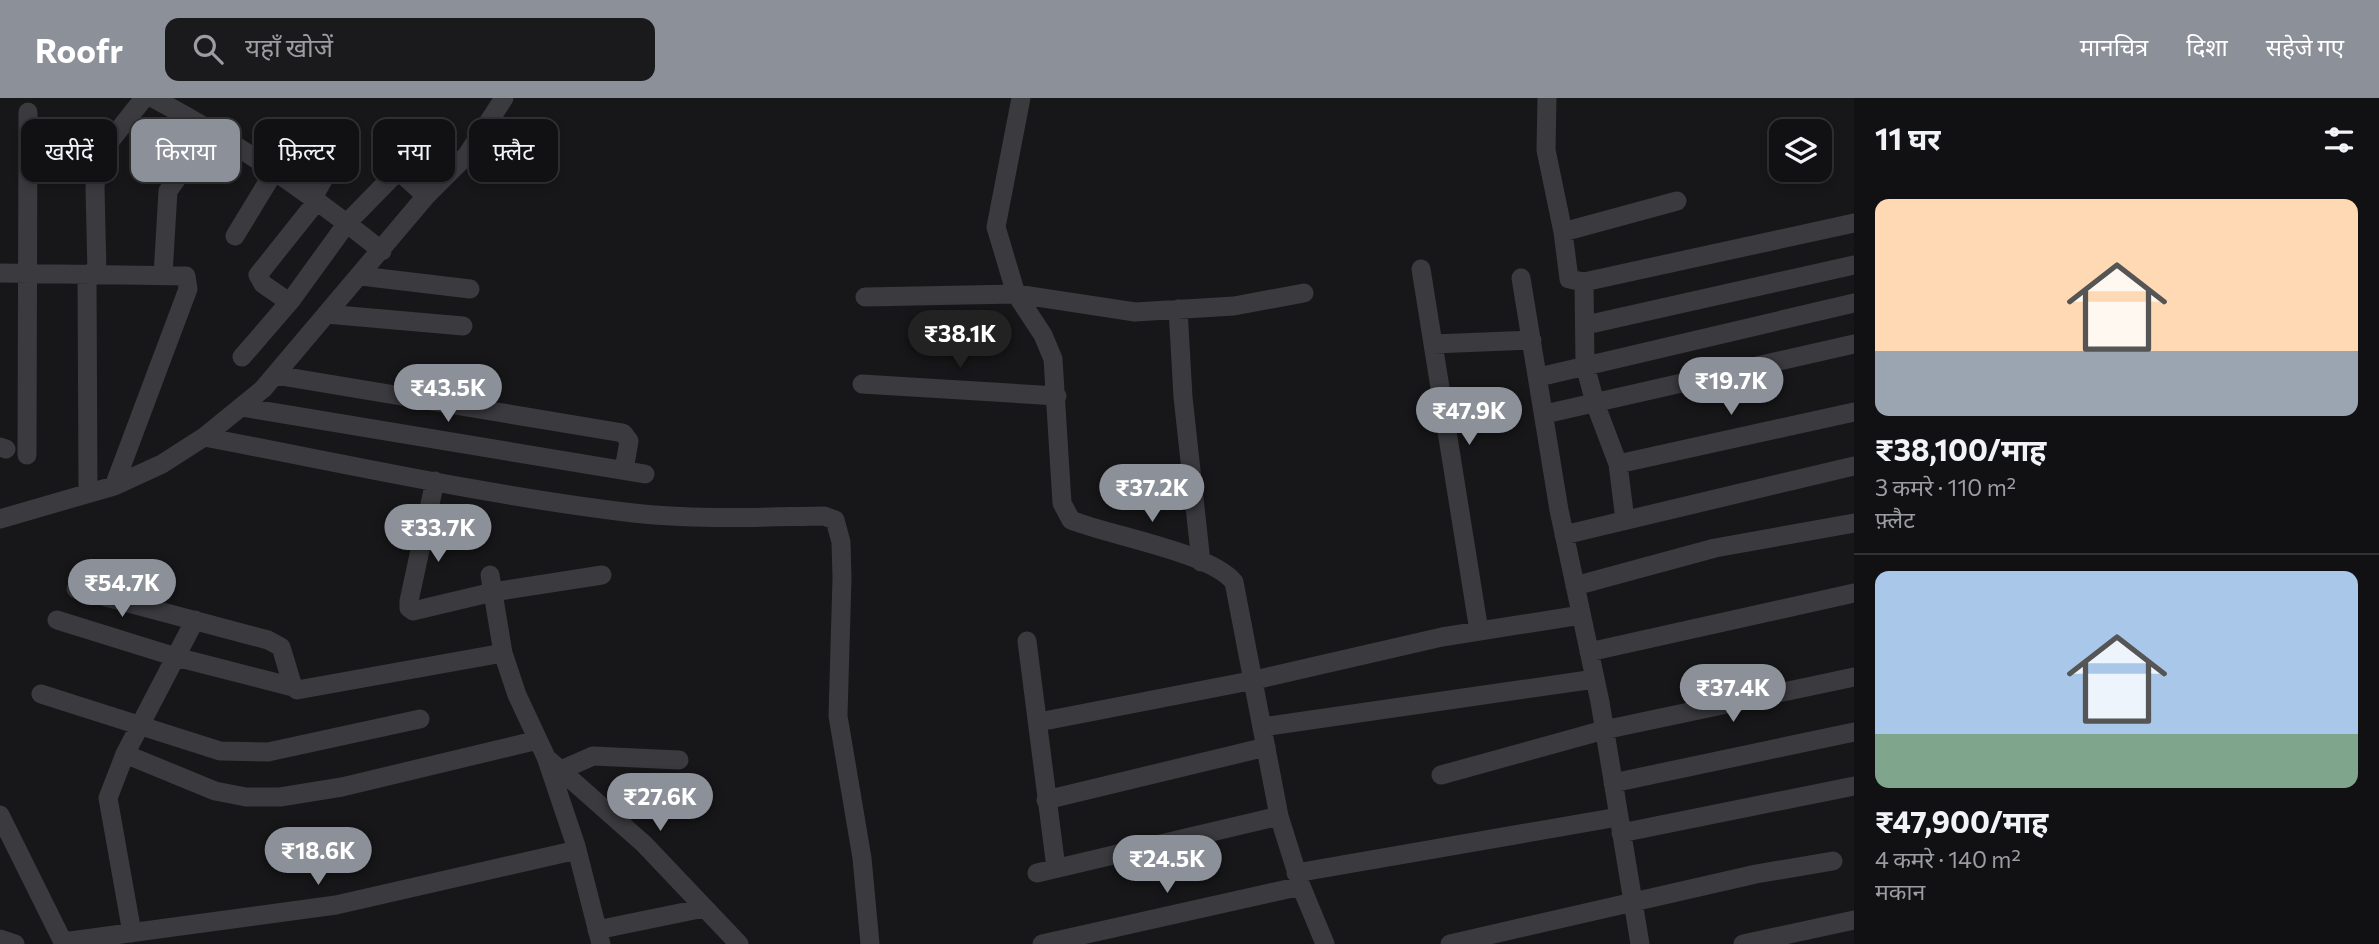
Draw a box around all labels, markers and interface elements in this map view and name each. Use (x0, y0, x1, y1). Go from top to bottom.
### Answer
search box (165, 18, 655, 81)
text: Roofr (35, 29, 123, 70)
icon: search (189, 30, 227, 68)
text: यहाँ खोजें (245, 31, 333, 62)
text: मानचित्र (2080, 32, 2148, 61)
text: दिशा (2186, 32, 2228, 61)
text: सहेजे गए (2266, 32, 2344, 61)
chip: खरीदें (21, 119, 117, 182)
chip: किराया (131, 119, 240, 182)
chip: फ़िल्टर (254, 119, 359, 182)
chip: नया (373, 119, 455, 182)
chip: फ़्लैट (469, 119, 558, 182)
map controls (1769, 119, 1832, 182)
button: layers (1769, 119, 1832, 182)
text: 11 घर (1875, 119, 1941, 156)
icon: filters (2320, 121, 2358, 159)
icon: home (2054, 244, 2180, 370)
pin: ₹38.1K (903, 310, 1017, 370)
text: ₹38.1K (924, 319, 996, 347)
pin: ₹19.7K (1674, 358, 1788, 417)
pin: ₹43.5K (391, 364, 505, 424)
text: ₹19.7K (1694, 366, 1768, 394)
text: ₹43.5K (410, 373, 486, 401)
pin: ₹47.9K (1412, 388, 1526, 447)
text: ₹47.9K (1432, 396, 1506, 424)
text: ₹38,100/माह (1875, 430, 2046, 467)
pin: ₹37.2K (1095, 464, 1209, 524)
text: ₹37.2K (1115, 473, 1189, 501)
text: 3 कमरे · 110 m² (1875, 473, 2016, 501)
pin: ₹33.7K (381, 504, 495, 564)
text: फ़्लैट (1875, 505, 1915, 533)
text: ₹33.7K (400, 513, 476, 541)
pin: ₹54.7K (65, 560, 179, 619)
text: ₹54.7K (84, 568, 160, 596)
icon: home (2054, 616, 2180, 742)
pin: ₹37.4K (1676, 664, 1790, 724)
text: ₹37.4K (1696, 673, 1770, 701)
pin: ₹27.6K (603, 774, 717, 833)
text: ₹27.6K (623, 782, 697, 810)
text: ₹47,900/माह (1875, 802, 2048, 839)
pin: ₹18.6K (261, 828, 375, 887)
text: ₹18.6K (281, 836, 355, 864)
pin: ₹24.5K (1110, 836, 1224, 895)
text: ₹24.5K (1129, 844, 1205, 872)
text: 4 कमरे · 140 m² (1875, 845, 2021, 873)
text: मकान (1875, 877, 1925, 905)

